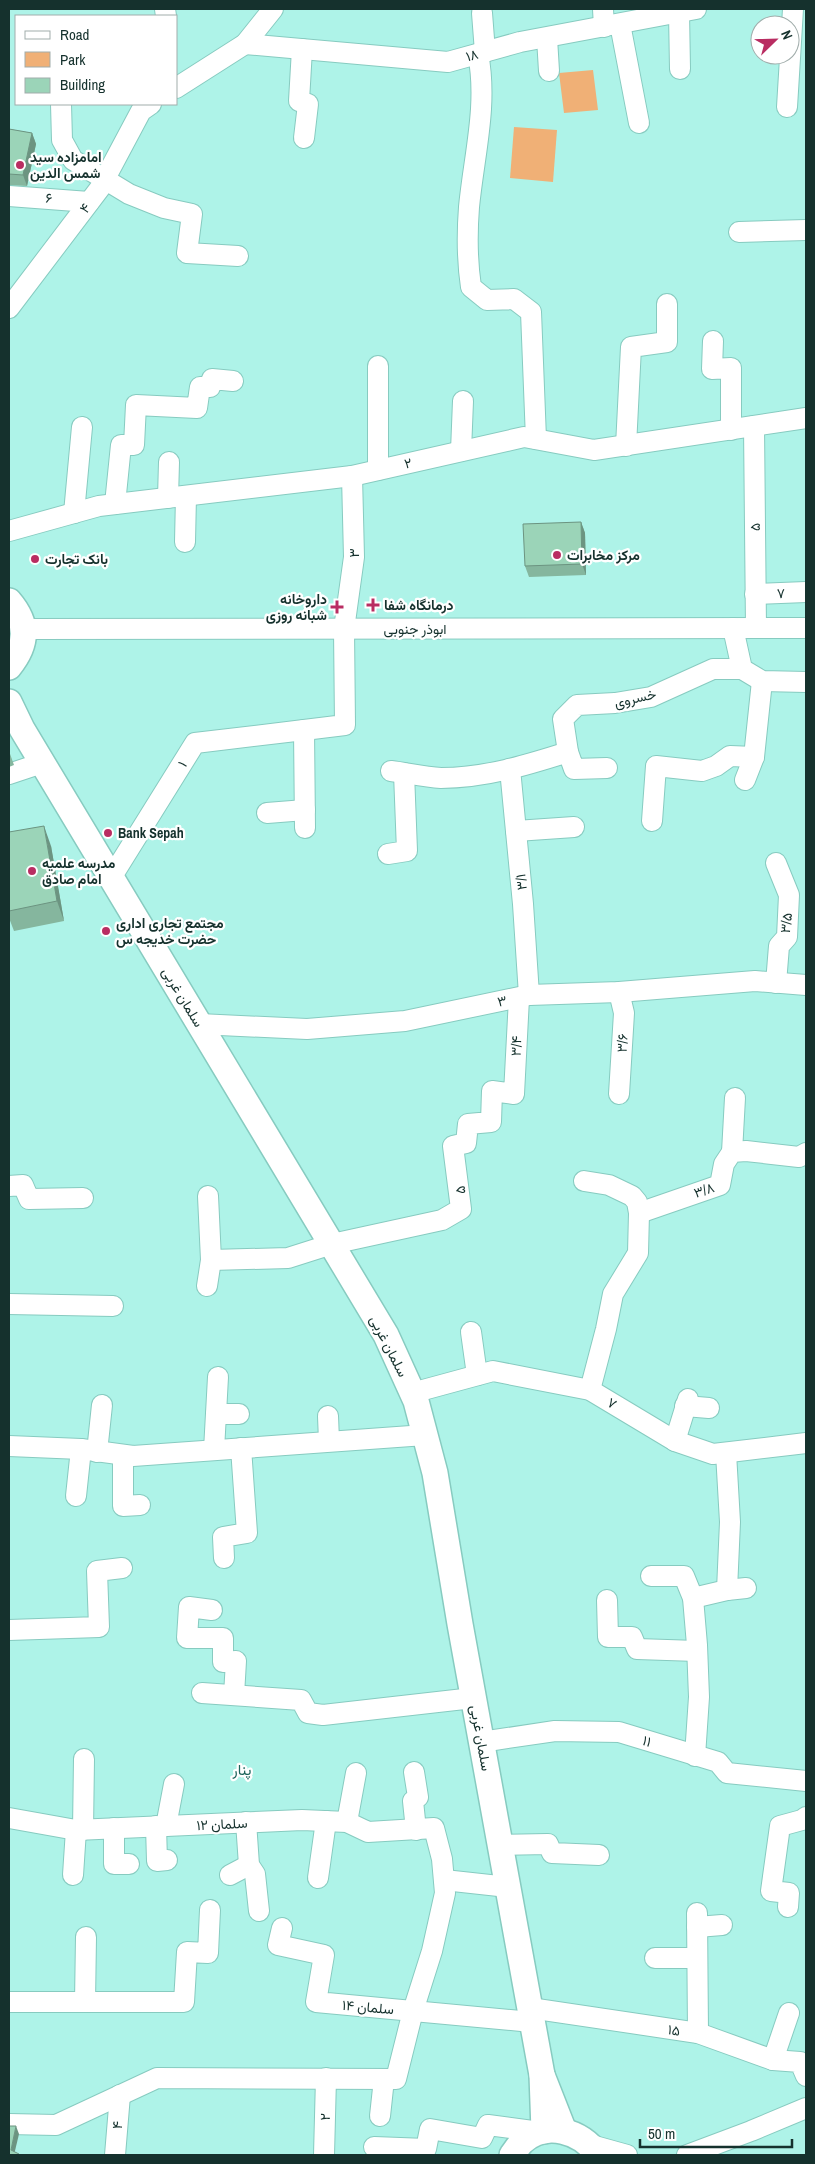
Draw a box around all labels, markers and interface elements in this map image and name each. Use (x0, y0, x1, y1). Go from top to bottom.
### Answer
legend (15, 15, 178, 105)
north arrow (750, 15, 800, 65)
text: Road (60, 24, 89, 45)
text: N (777, 28, 797, 42)
street label: ۱۸ (464, 45, 480, 65)
text: Park (60, 49, 86, 70)
text: Building (60, 74, 105, 95)
place label: امامزاده سید شمس الدین (30, 148, 102, 182)
marker: امامزاده سید شمس الدین (14, 159, 26, 171)
street label: ۶ (45, 189, 54, 207)
street label: ۴ (75, 199, 95, 217)
street label: ۲ (402, 453, 414, 473)
street label: ۵ (746, 523, 764, 531)
place label: مرکز مخابرات (567, 546, 640, 564)
street label: ۳ (345, 548, 363, 558)
marker: مرکز مخابرات (551, 549, 563, 561)
place label: بانک تجارت (45, 550, 108, 568)
marker: بانک تجارت (29, 553, 41, 565)
street label: ۷ (777, 584, 785, 602)
place label: داروخانه شبانه روزی (266, 590, 327, 624)
place label: درمانگاه شفا (384, 596, 454, 614)
marker: درمانگاه شفا (366, 598, 380, 612)
marker: داروخانه شبانه روزی (331, 601, 343, 613)
street label: ابوذر جنوبی (383, 620, 447, 638)
street label: خسروی (612, 684, 658, 712)
street label: ۱ (173, 758, 191, 770)
place label: Bank Sepah (118, 824, 184, 842)
marker: Bank Sepah (102, 827, 114, 839)
place label: مدرسه علمیه امام صادق (42, 854, 116, 888)
marker: مدرسه علمیه امام صادق (26, 865, 38, 877)
street label: ۳/۱ (511, 873, 531, 891)
street label: ۳/۵ (776, 912, 796, 934)
place label: مجتمع تجاری اداری حضرت خدیجه س (116, 914, 224, 948)
marker: مجتمع تجاری اداری حضرت خدیجه س (100, 925, 112, 937)
street label: سلمان غربی (158, 964, 208, 1030)
street label: ۳ (496, 991, 508, 1011)
street label: ۳/۶ (613, 1033, 632, 1053)
street label: ۳/۴ (506, 1035, 526, 1057)
street label: ۳/۸ (691, 1178, 717, 1202)
street label: ۵ (451, 1185, 469, 1195)
street label: سلمان غربی (366, 1312, 412, 1380)
street label: ۷ (604, 1393, 620, 1413)
street label: سلمان غربی (466, 1704, 496, 1772)
street label: ۱۱ (640, 1731, 654, 1751)
district label: پنار (232, 1759, 251, 1780)
street label: سلمان ۱۲ (196, 1814, 248, 1834)
street label: سلمان ۱۴ (341, 1996, 395, 2018)
street label: ۱۵ (667, 2020, 681, 2040)
street label: ۲ (316, 2113, 334, 2121)
scale bar (640, 2116, 792, 2148)
street label: ۴ (108, 2120, 126, 2130)
text: 50 m (648, 2123, 675, 2144)

